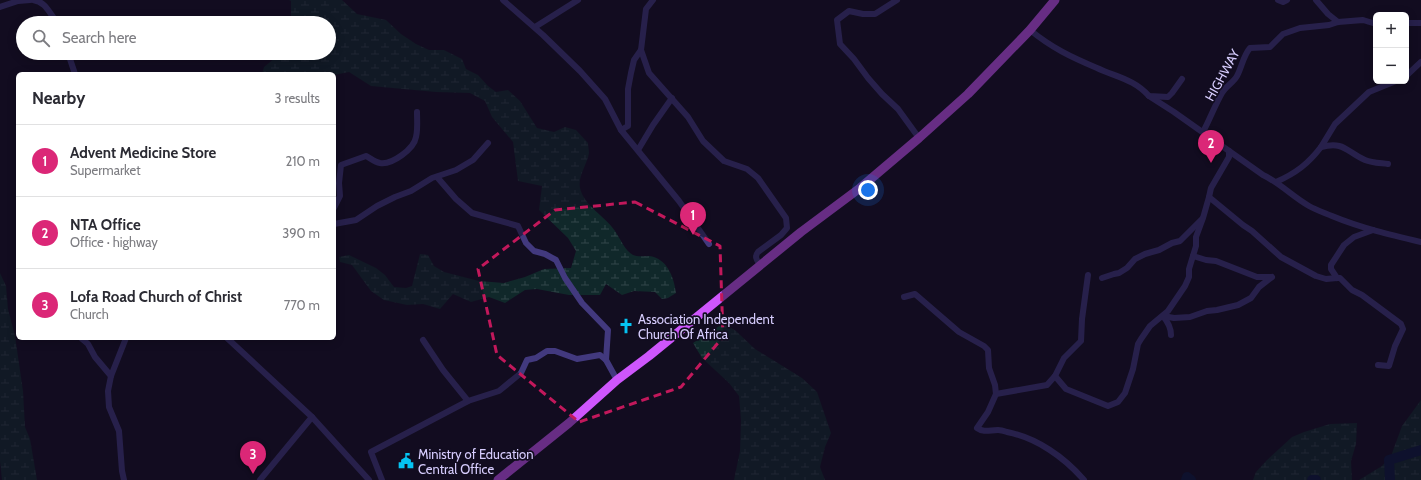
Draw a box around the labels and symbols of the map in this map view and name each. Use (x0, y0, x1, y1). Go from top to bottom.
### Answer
street label: HIGHWAY (1201, 46, 1243, 104)
pin: 2 (1198, 130, 1224, 163)
your location (858, 180, 878, 200)
pin: 1 (680, 202, 706, 235)
place label: Association Independent Church Of Africa (638, 311, 775, 342)
church icon: Association Independent Church Of Africa (617, 317, 635, 335)
pin: 3 (240, 441, 266, 474)
place label: Ministry of Education Central Office (418, 446, 533, 477)
public building icon: Ministry of Education Central Office (397, 452, 415, 470)

